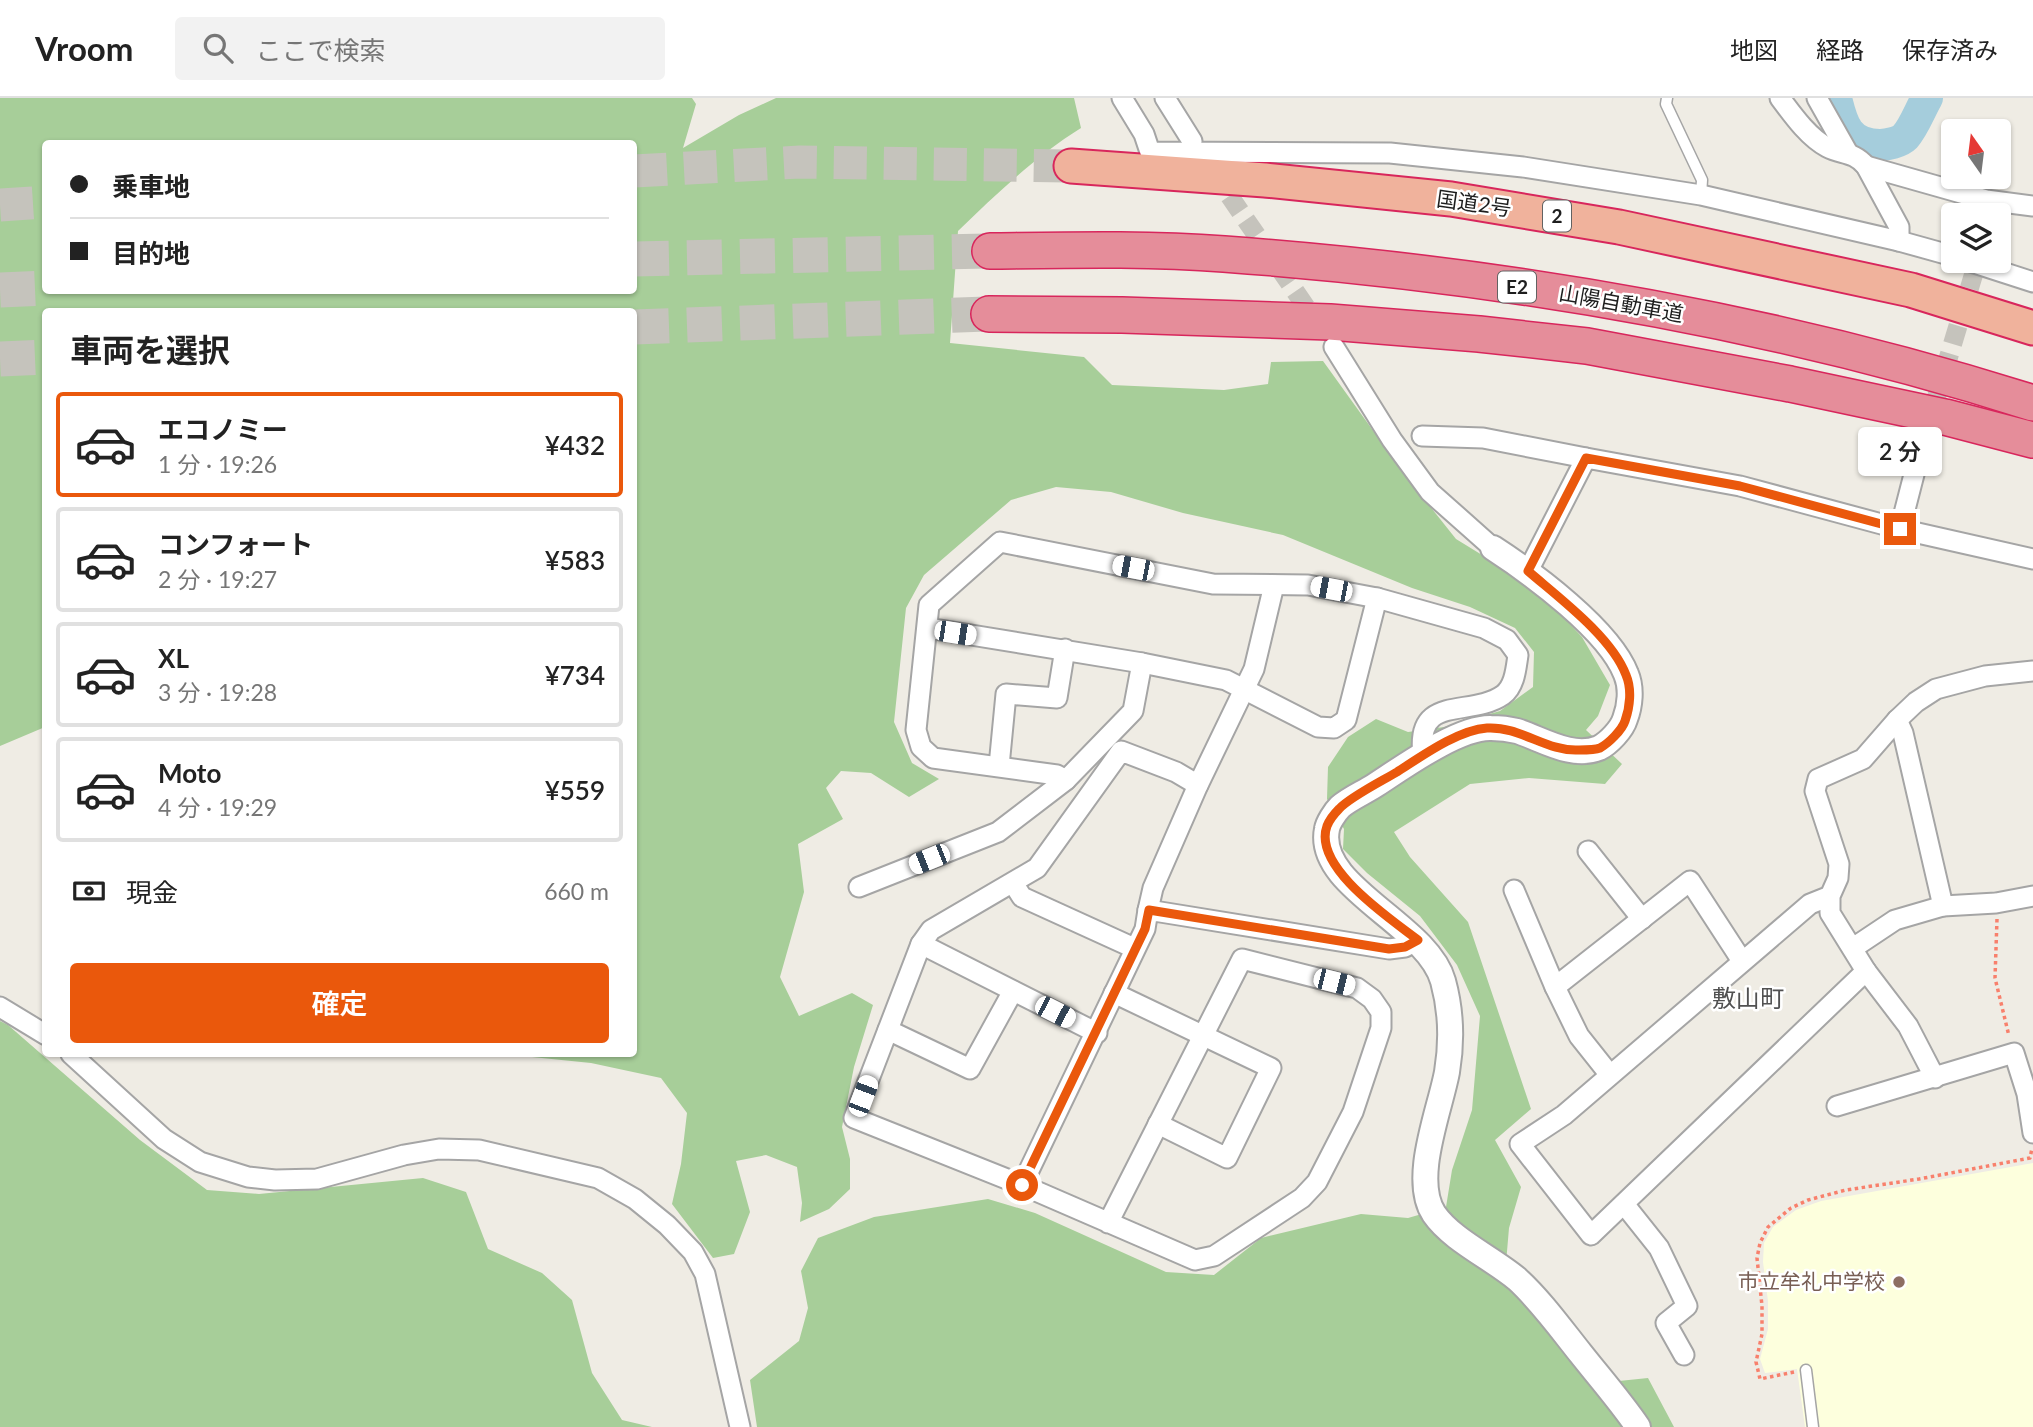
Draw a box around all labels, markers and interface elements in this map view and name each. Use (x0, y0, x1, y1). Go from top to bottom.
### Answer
search box (175, 17, 665, 80)
text: Vroom (35, 28, 133, 68)
icon: search (199, 29, 237, 67)
text: ここで検索 (255, 34, 385, 66)
text: 地図 (1730, 35, 1778, 64)
text: 経路 (1816, 35, 1864, 64)
text: 保存済み (1902, 35, 1998, 64)
north arrow (1941, 119, 2011, 189)
map controls (1941, 119, 2011, 273)
text: 乗車地 (112, 170, 190, 202)
street label: 国道2号 (1435, 185, 1513, 220)
road number: 2 (1543, 200, 1571, 232)
button: layers (1941, 203, 2011, 273)
text: 目的地 (112, 237, 190, 269)
road number: E2 (1498, 272, 1536, 302)
street label: 山陽自動車道 (1557, 279, 1685, 326)
text: 車両を選択 (70, 330, 230, 369)
icon: car (74, 413, 137, 476)
text: エコノミー (158, 413, 288, 445)
callout: 2 分 (1858, 428, 1942, 476)
text: ¥432 (545, 429, 605, 461)
text: 2 分 (1879, 437, 1921, 465)
text: 1 分 · 19:26 (158, 450, 277, 478)
route end (1884, 513, 1916, 545)
icon: car (74, 528, 137, 591)
text: コンフォート (158, 528, 313, 560)
text: ¥583 (545, 544, 605, 576)
car (1111, 554, 1156, 582)
text: 2 分 · 19:27 (158, 565, 277, 593)
car (1309, 575, 1354, 603)
car (933, 619, 978, 647)
text: XL (158, 642, 189, 674)
icon: car (74, 643, 137, 706)
text: ¥734 (545, 659, 605, 691)
text: 3 分 · 19:28 (158, 678, 277, 706)
text: Moto (158, 757, 221, 789)
icon: car (74, 758, 137, 821)
text: ¥559 (545, 774, 605, 806)
text: 4 分 · 19:29 (158, 793, 277, 821)
car (906, 841, 953, 877)
icon: cash (70, 872, 108, 910)
text: 現金 (126, 876, 178, 908)
text: 660 m (544, 877, 609, 905)
button: 確定 (70, 963, 609, 1043)
car (1312, 967, 1357, 997)
district label: 敷山町 (1712, 983, 1784, 1012)
car (1032, 993, 1079, 1031)
car (846, 1073, 881, 1119)
route start (1006, 1169, 1038, 1201)
place label: 市立牟礼中学校 (1738, 1268, 1885, 1293)
marker: 市立牟礼中学校 (1891, 1274, 1907, 1290)

